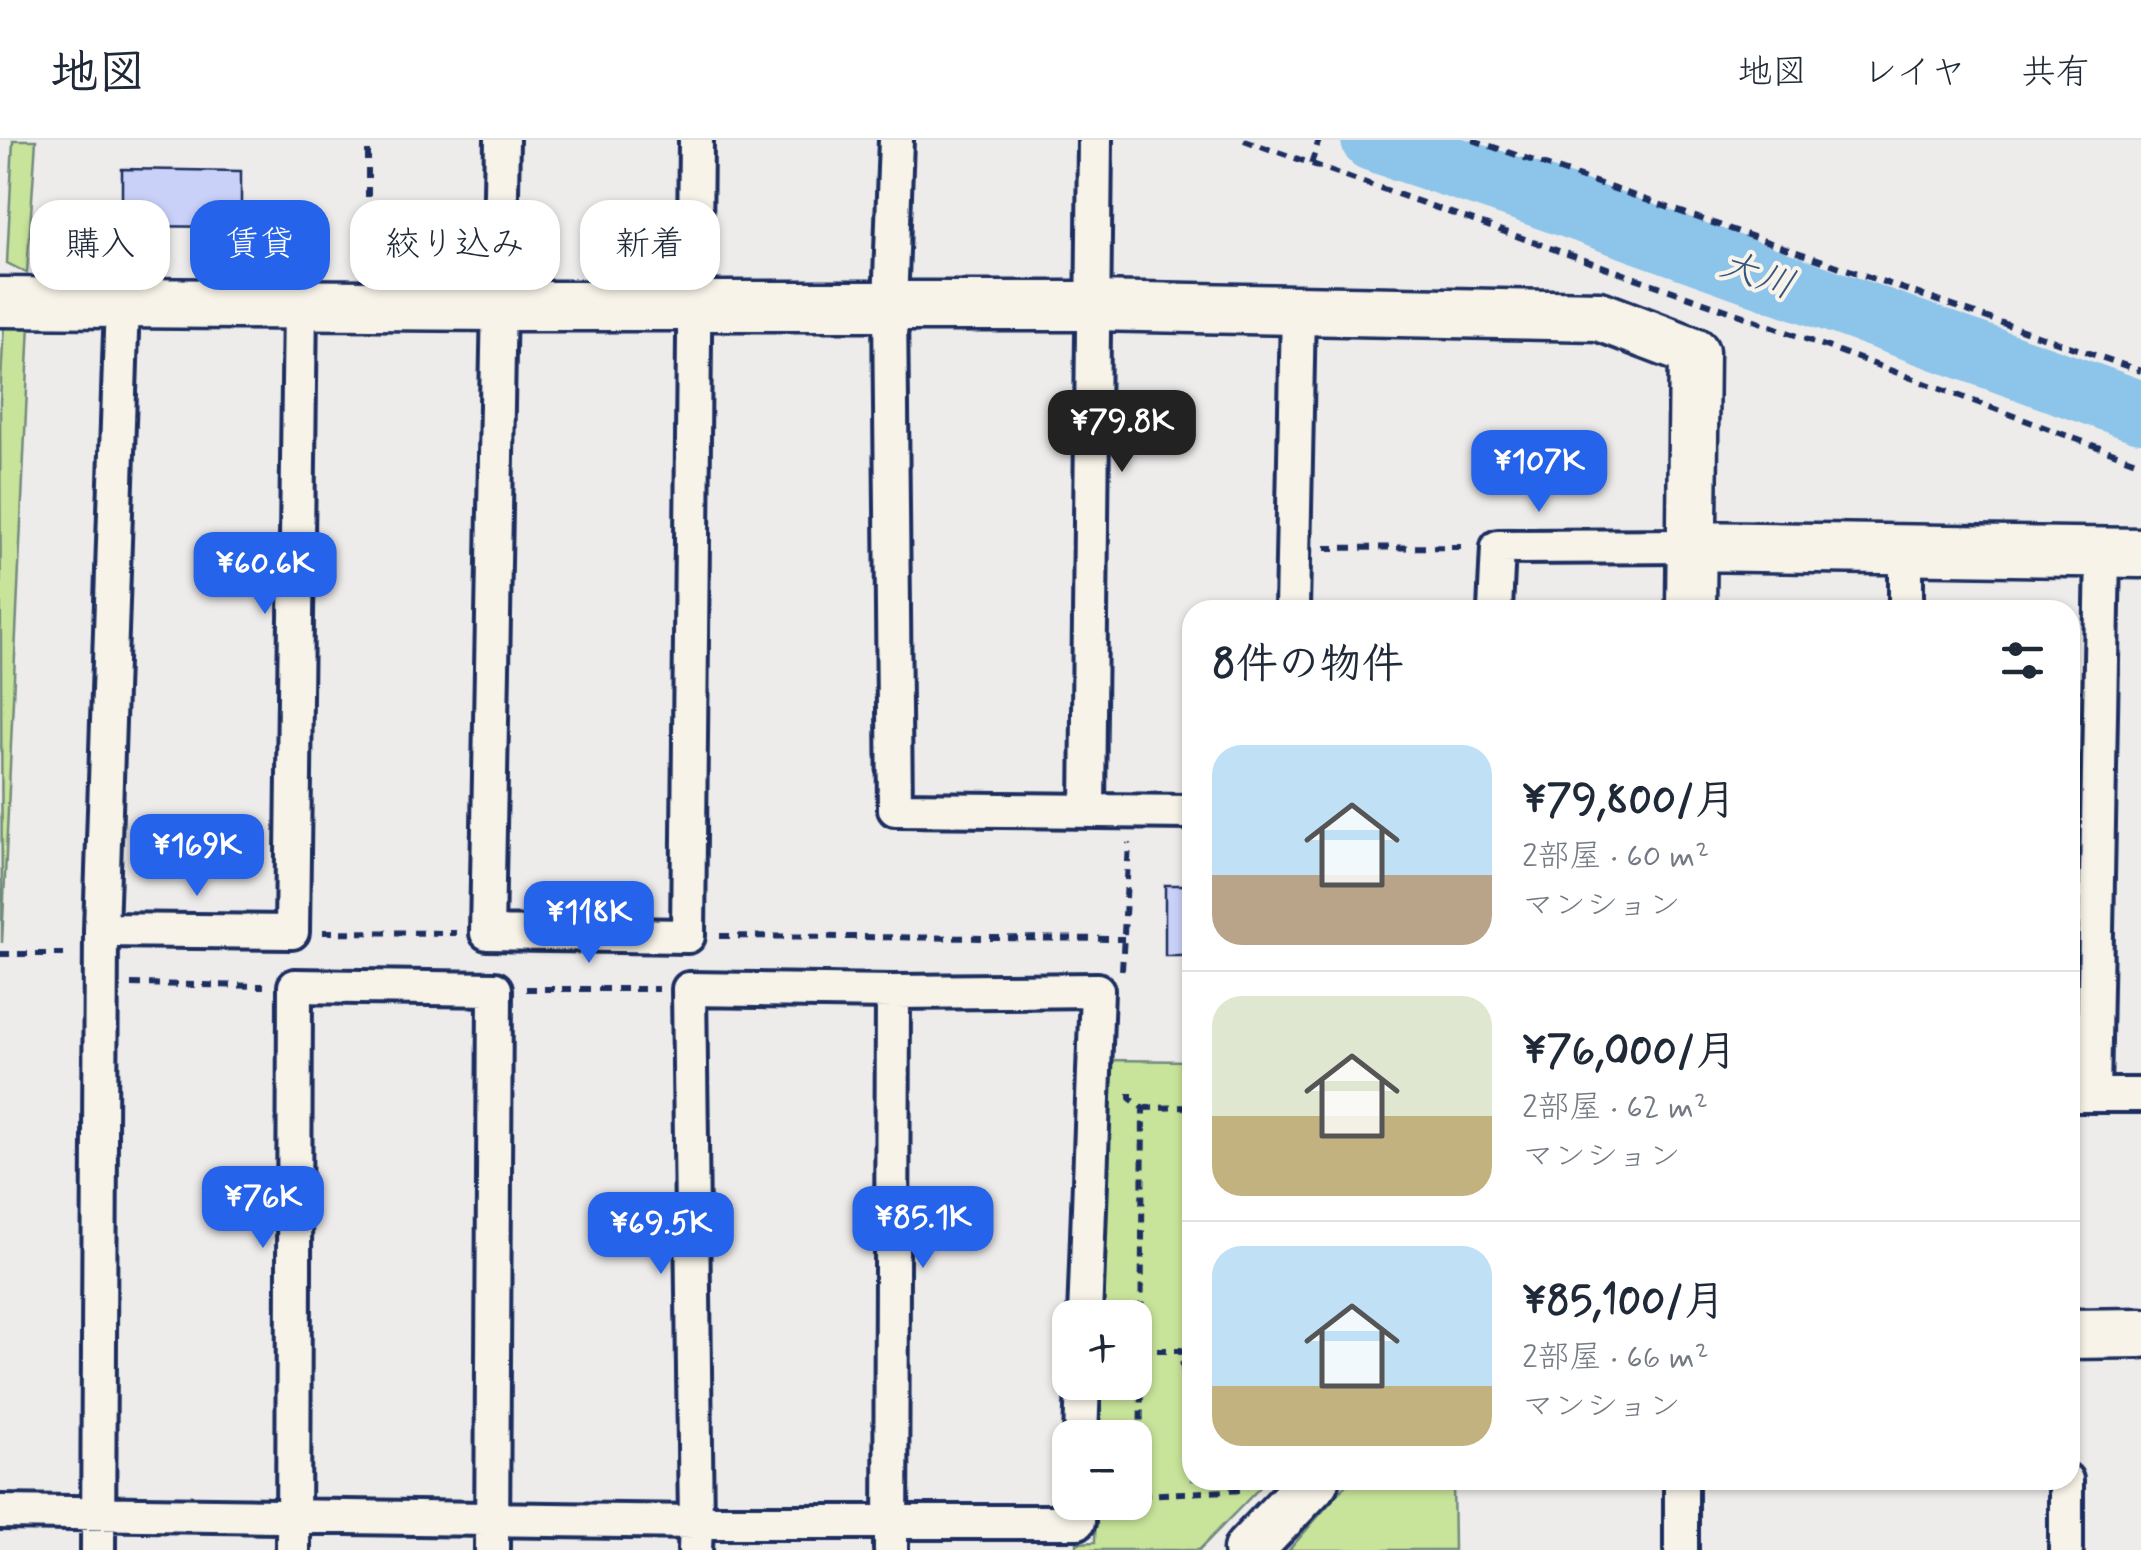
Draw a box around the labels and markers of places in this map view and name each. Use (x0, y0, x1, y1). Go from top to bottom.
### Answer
pin: ¥79.8K (1041, 390, 1203, 475)
pin: ¥107K (1469, 430, 1609, 515)
pin: ¥60.6K (184, 532, 346, 617)
pin: ¥169K (127, 814, 267, 899)
pin: ¥118K (519, 881, 659, 966)
pin: ¥76K (204, 1166, 322, 1251)
pin: ¥85.1K (842, 1186, 1004, 1271)
pin: ¥69.5K (580, 1192, 742, 1277)

